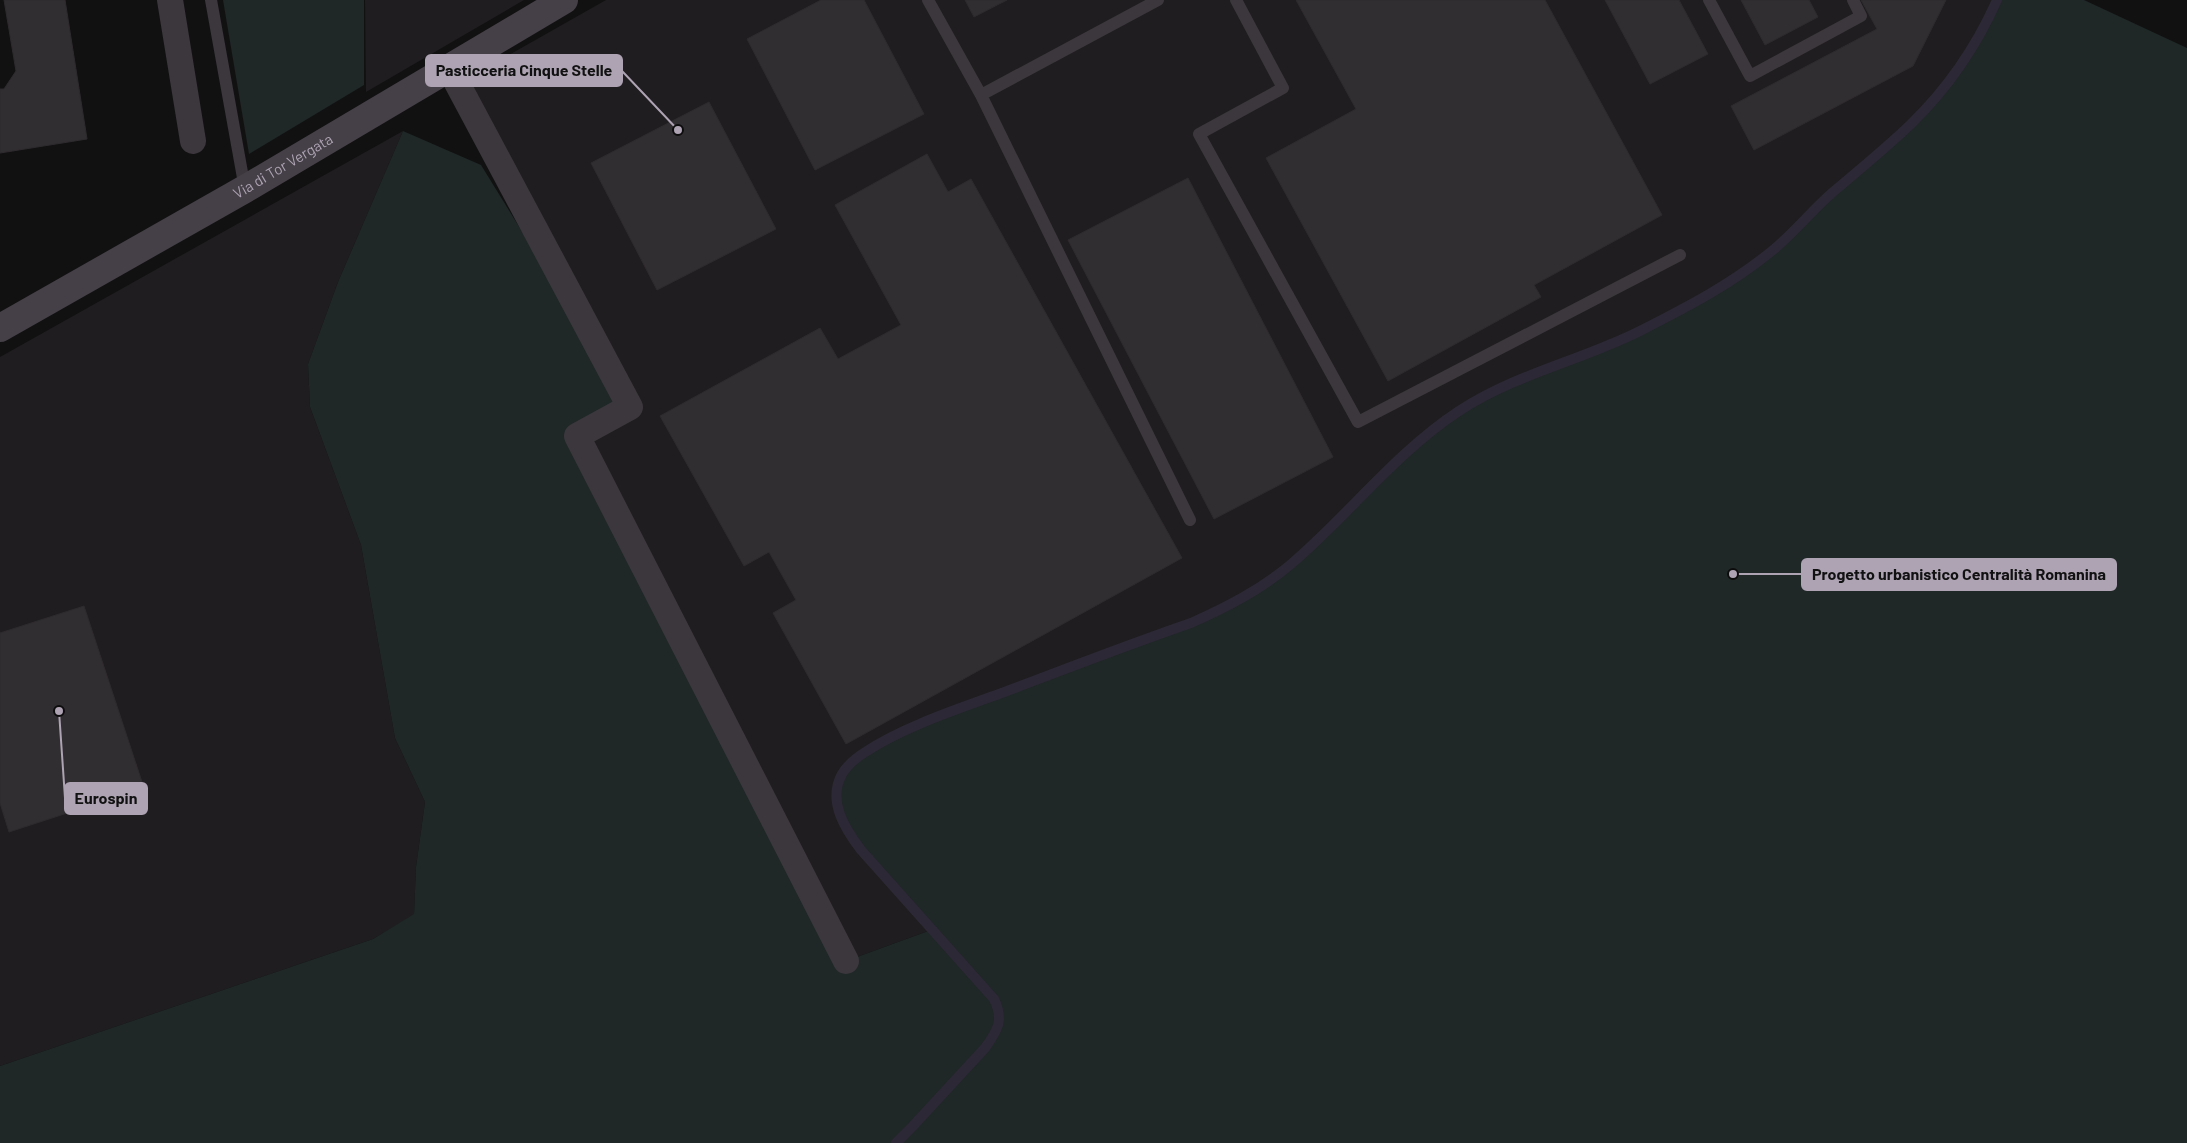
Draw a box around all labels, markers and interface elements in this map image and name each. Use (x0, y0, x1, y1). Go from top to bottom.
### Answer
callout: Pasticceria Cinque Stelle (426, 55, 622, 86)
text: Pasticceria Cinque Stelle (436, 60, 613, 79)
street label: Via di Tor Vergata (230, 129, 336, 202)
callout: Progetto urbanistico Centralità Romanina (1802, 559, 2116, 590)
text: Progetto urbanistico Centralità Romanina (1812, 564, 2106, 583)
callout: Eurospin (65, 783, 147, 814)
text: Eurospin (75, 788, 137, 807)

